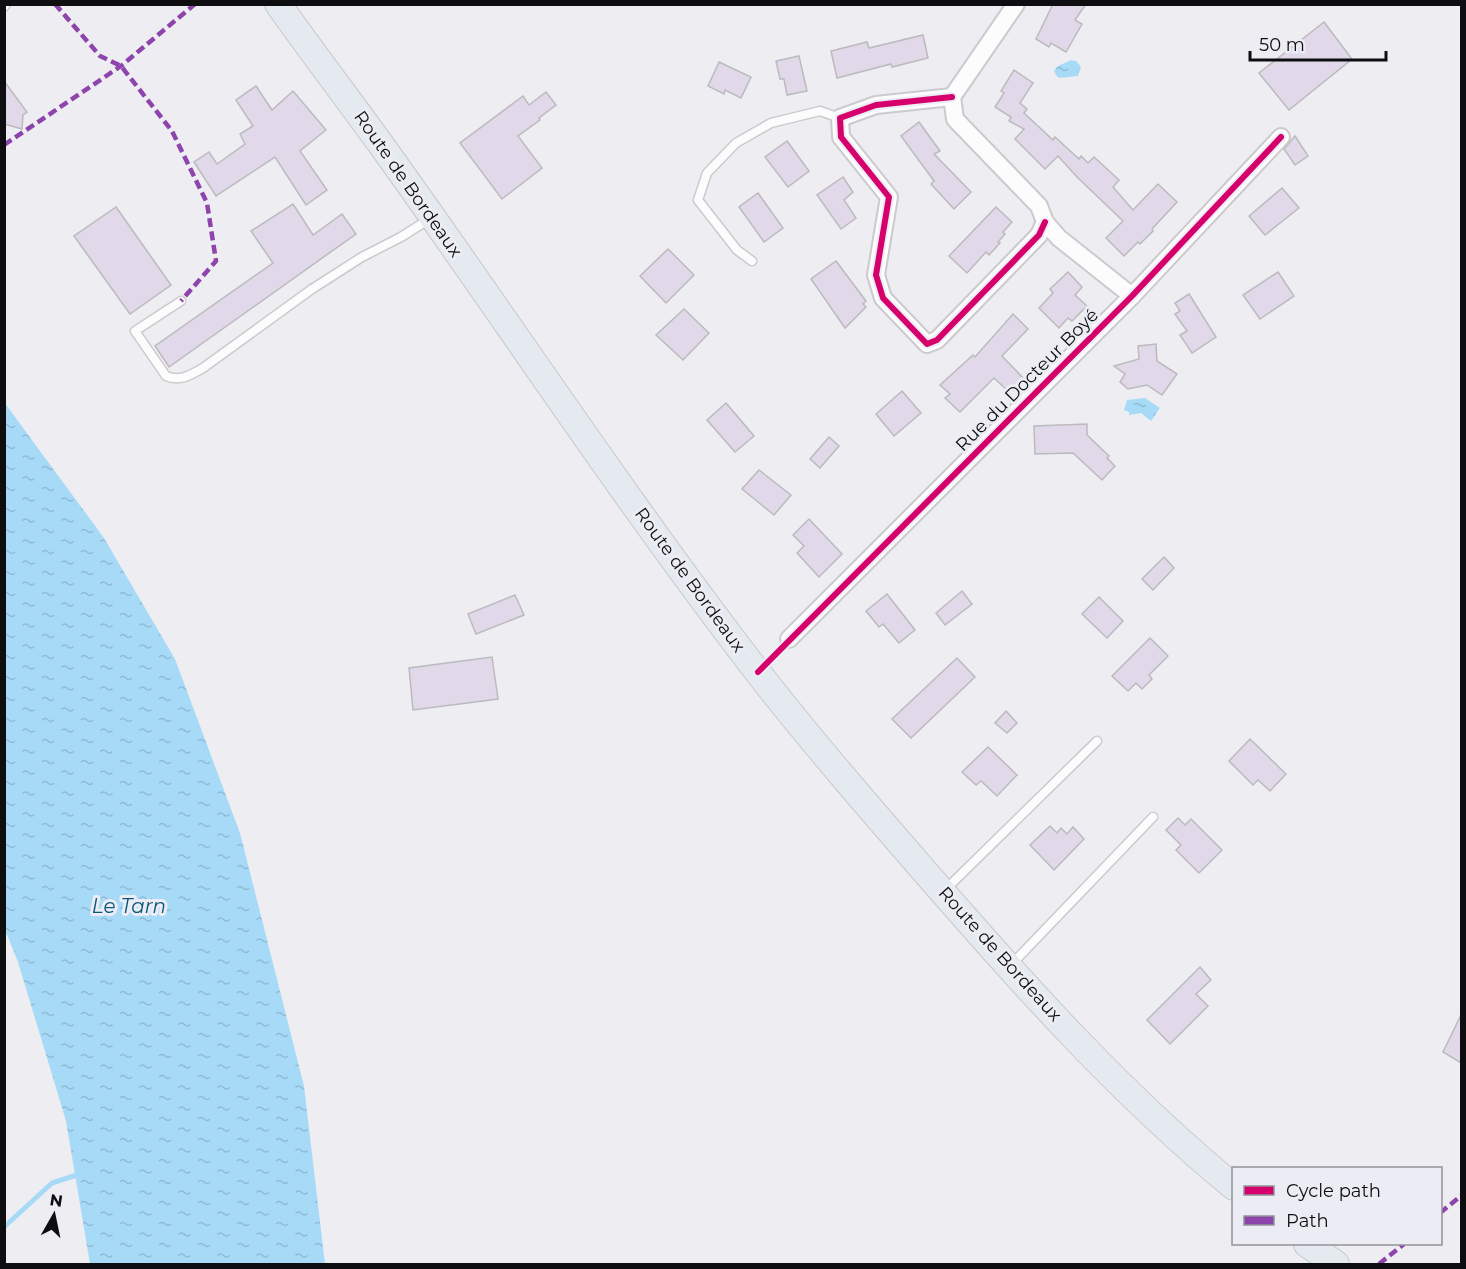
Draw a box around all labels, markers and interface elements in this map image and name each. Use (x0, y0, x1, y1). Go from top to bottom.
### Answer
scale bar (1250, 24, 1386, 62)
text: 50 m (1259, 34, 1305, 56)
street label: Route de Bordeaux (349, 107, 467, 262)
street label: Rue du Docteur Boyé (951, 304, 1103, 456)
street label: Route de Bordeaux (630, 503, 750, 657)
street label: Route de Bordeaux (934, 882, 1067, 1026)
water label: Le Tarn (92, 894, 166, 918)
legend (1232, 1167, 1442, 1245)
text: Cycle path (1286, 1180, 1381, 1202)
north arrow (24, 1185, 84, 1245)
text: N (48, 1190, 64, 1211)
text: Path (1286, 1210, 1329, 1232)

